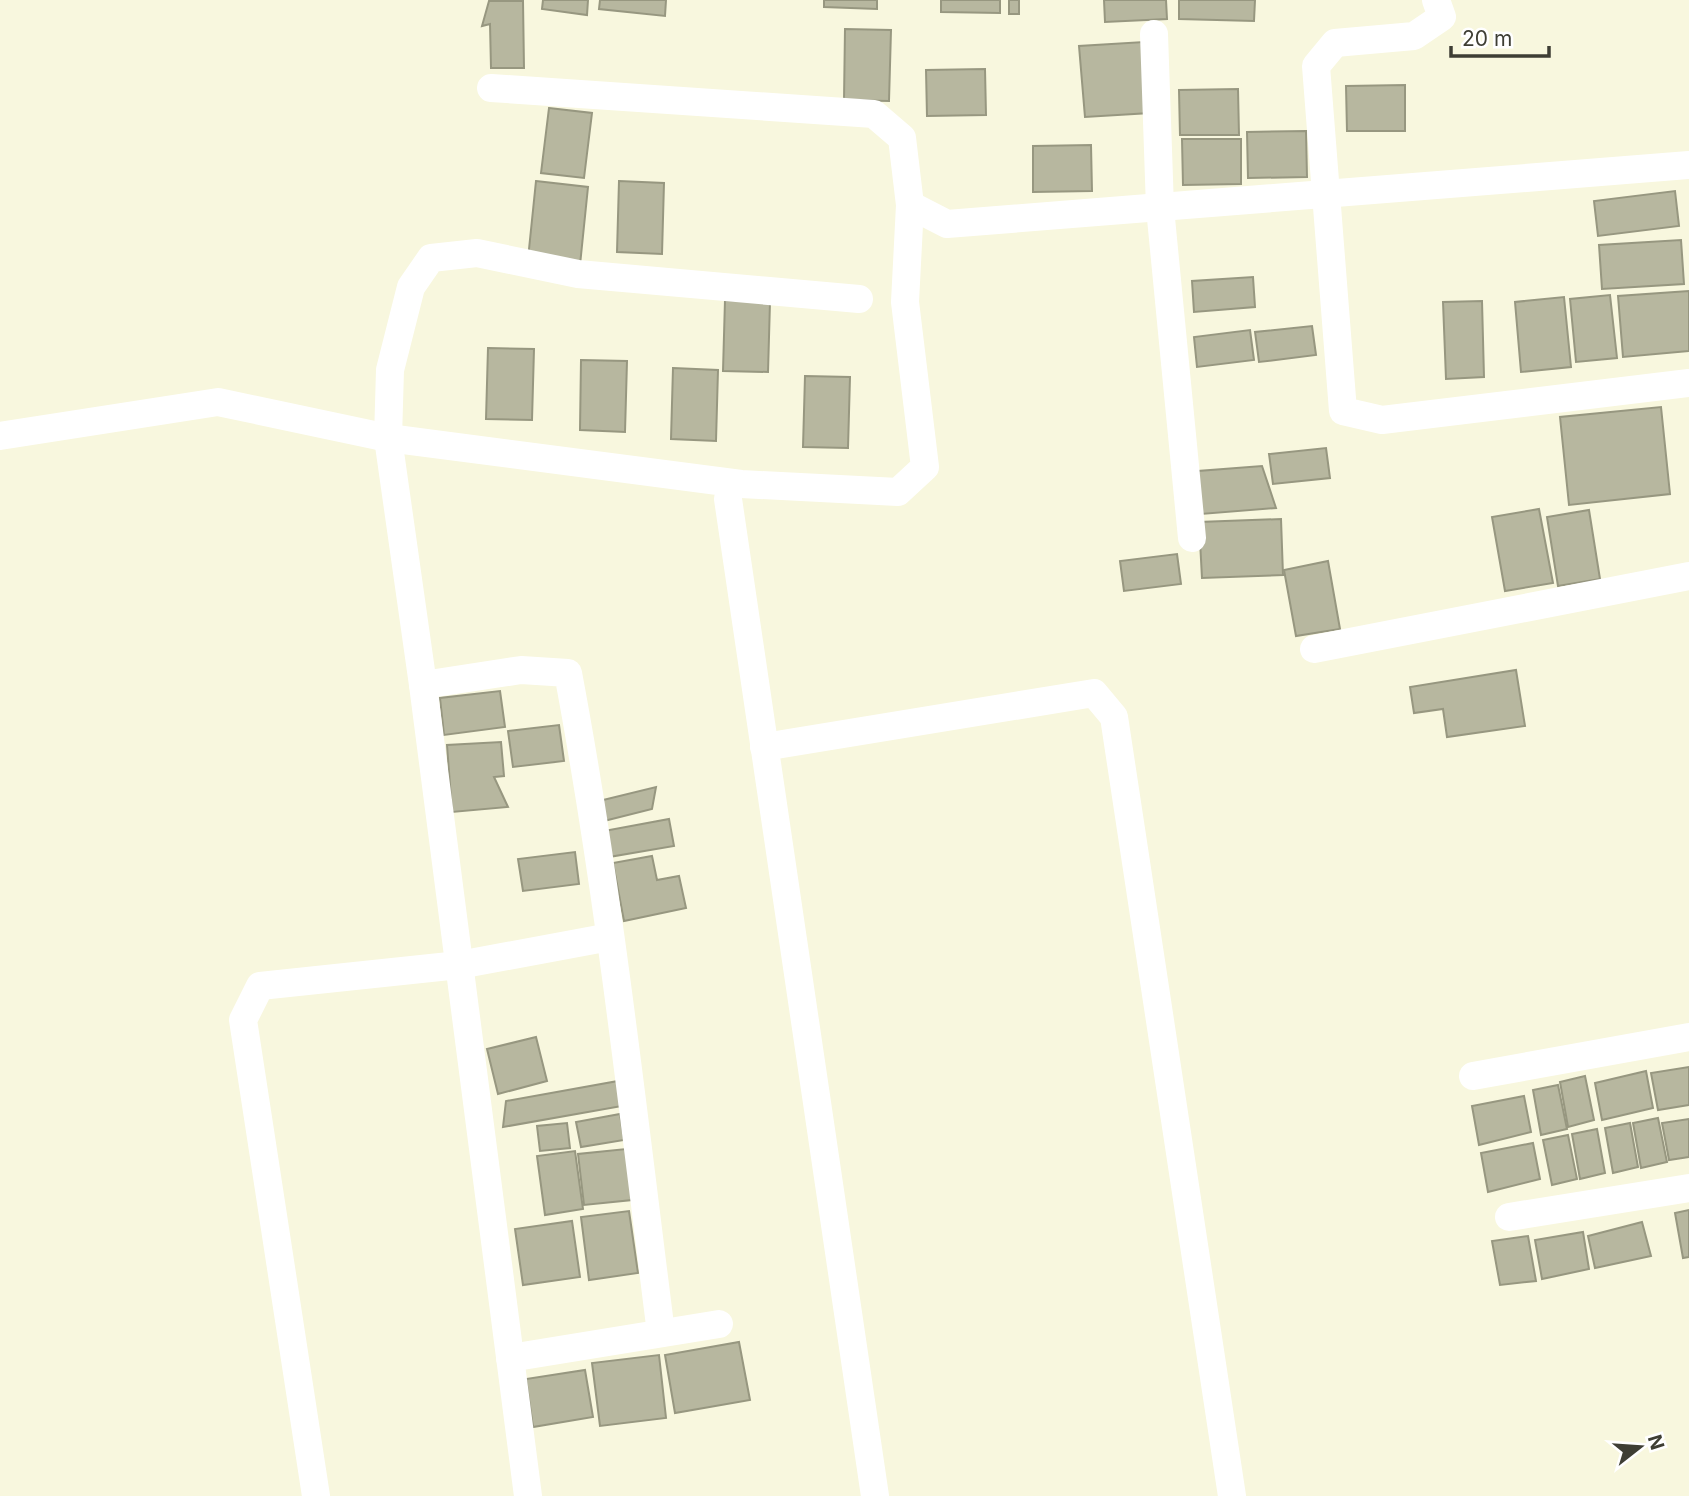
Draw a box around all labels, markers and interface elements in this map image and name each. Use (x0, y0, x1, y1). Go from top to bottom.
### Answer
scale bar (1451, 14, 1549, 58)
text: 20 m (1462, 26, 1512, 51)
north arrow (1605, 1412, 1675, 1482)
text: N (1643, 1432, 1669, 1452)

